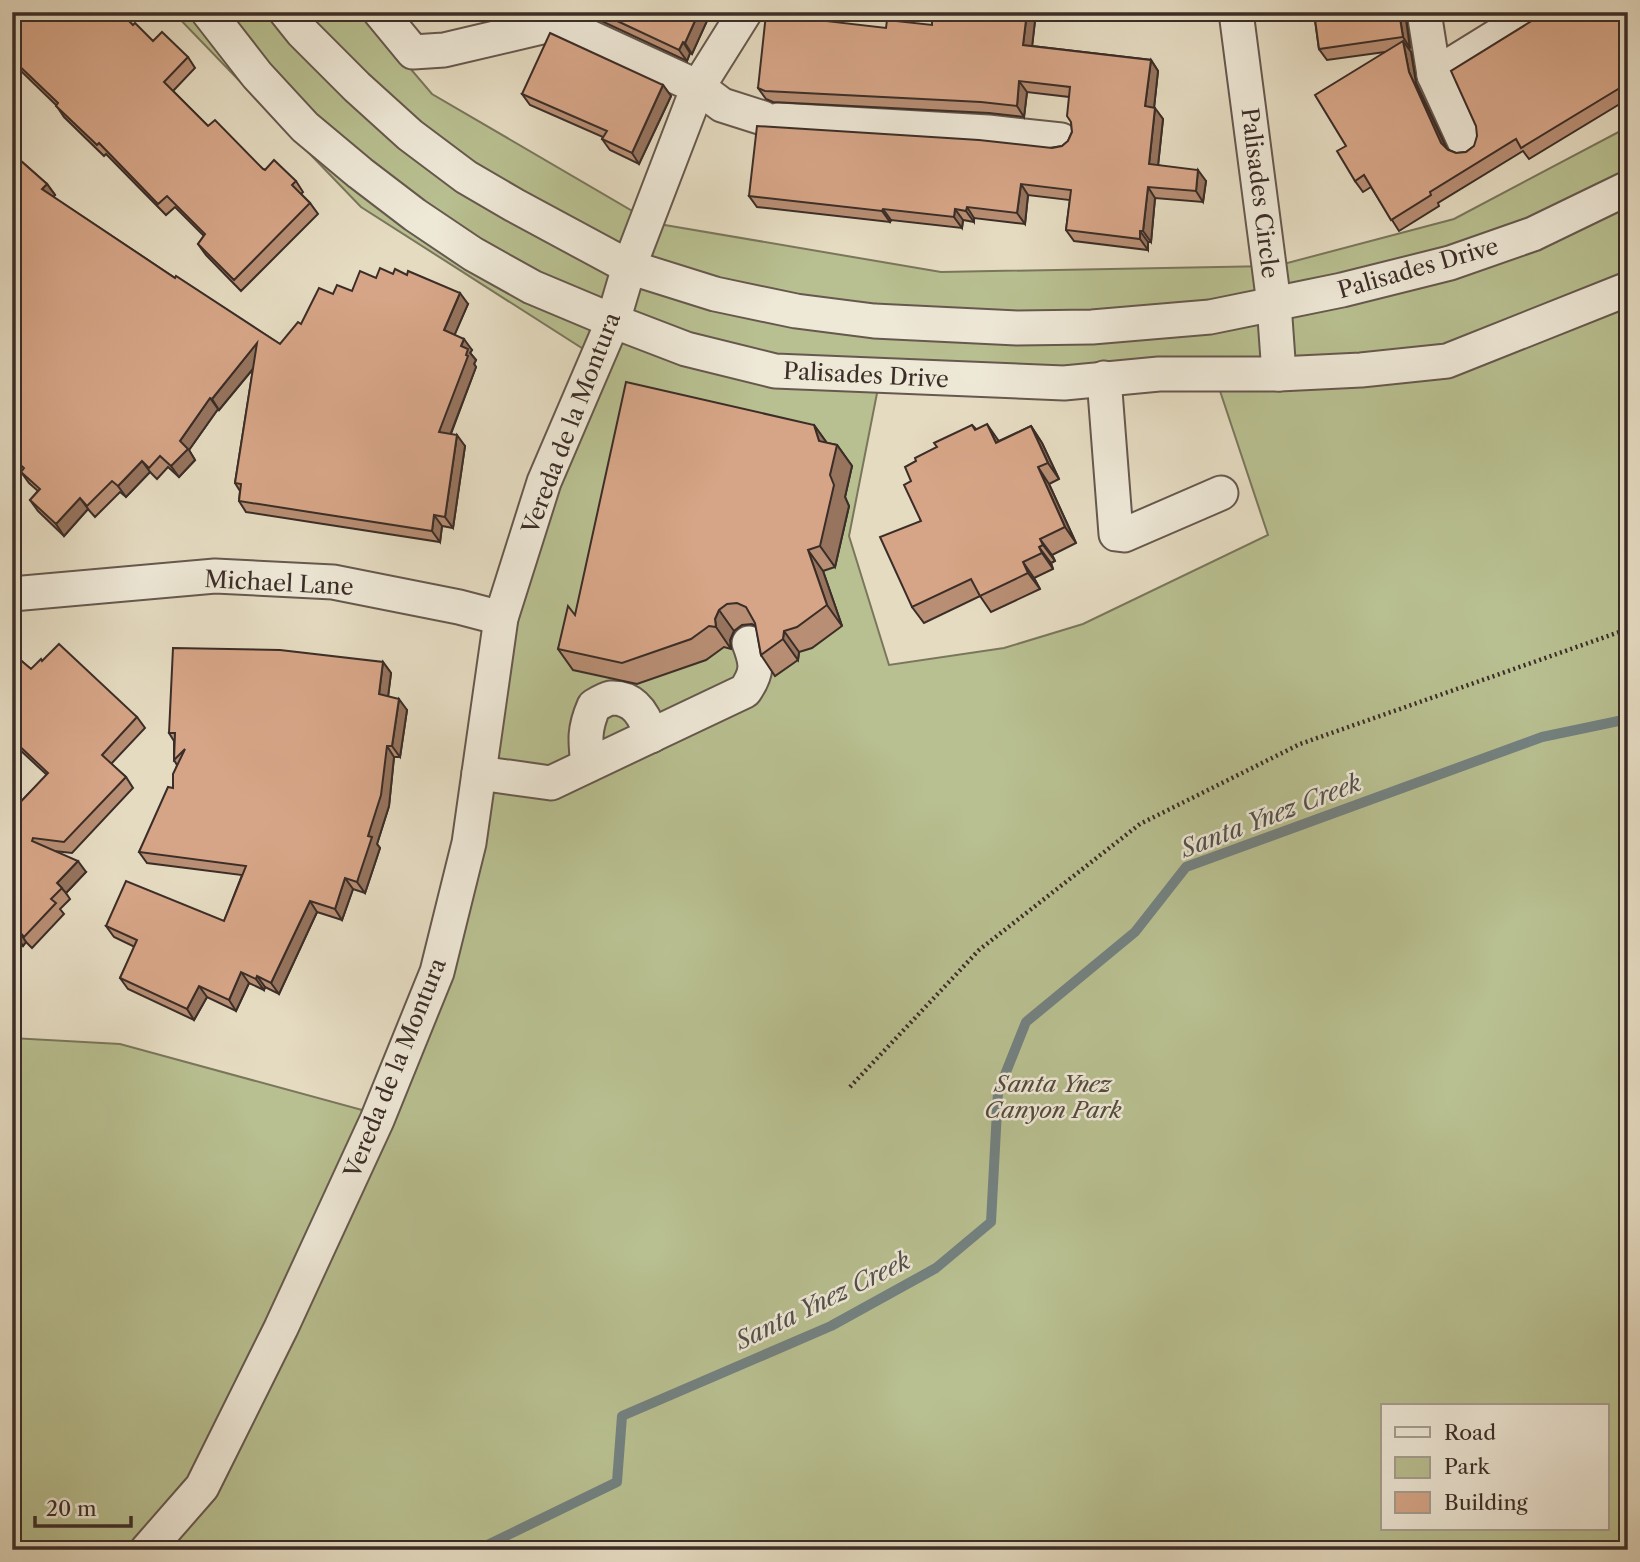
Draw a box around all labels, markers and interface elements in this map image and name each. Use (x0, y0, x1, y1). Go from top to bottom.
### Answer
street label: Palisades Circle (1236, 106, 1284, 280)
street label: Palisades Drive (1334, 232, 1502, 304)
street label: Vereda de la Montura (516, 308, 626, 539)
street label: Palisades Drive (782, 357, 950, 393)
street label: Michael Lane (204, 565, 354, 601)
water label: Santa Ynez Creek (1175, 768, 1366, 864)
street label: Vereda de la Montura (338, 953, 452, 1183)
park label: Santa Ynez Canyon Park (984, 1070, 1122, 1124)
water label: Santa Ynez Creek (729, 1245, 915, 1356)
legend (1381, 1404, 1608, 1530)
text: Road (1444, 1420, 1496, 1445)
text: Park (1444, 1454, 1490, 1479)
scale bar (35, 1485, 131, 1529)
text: Building (1444, 1490, 1529, 1515)
text: 20 m (46, 1496, 97, 1521)

